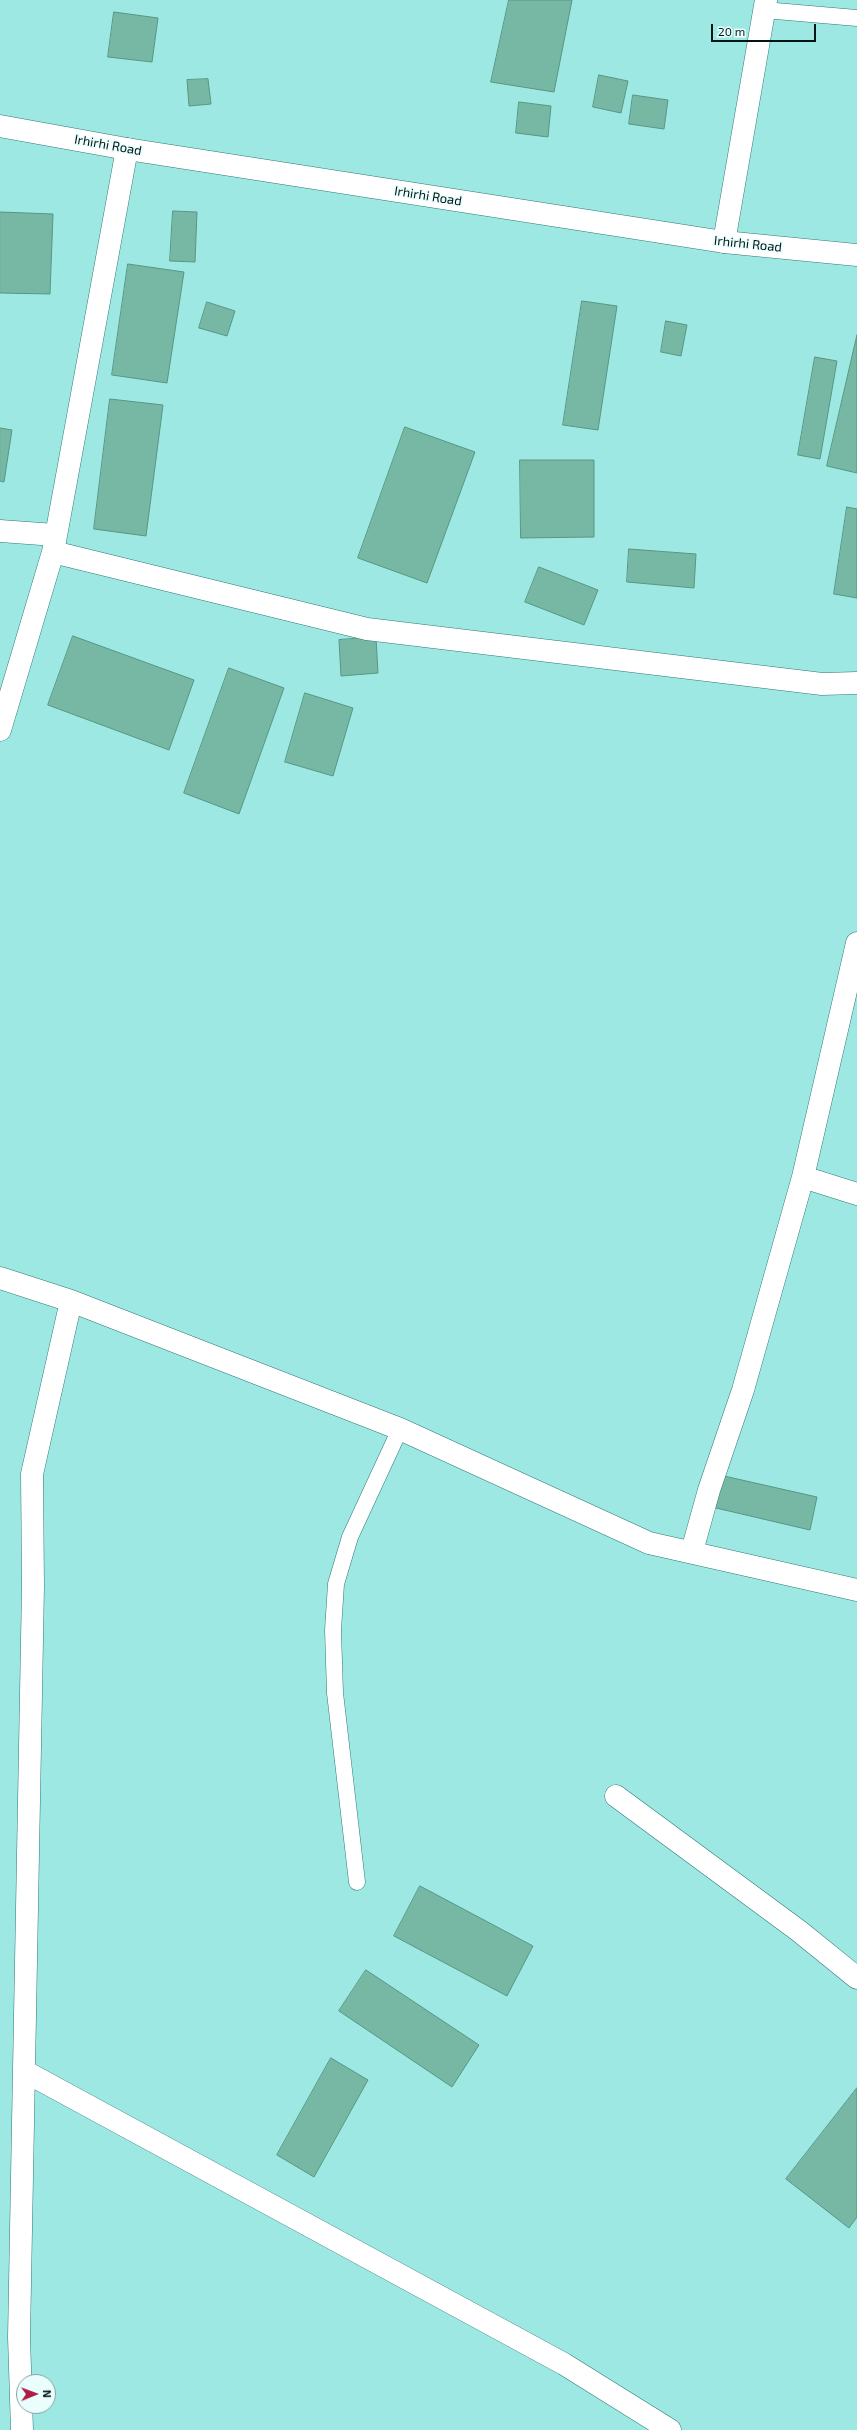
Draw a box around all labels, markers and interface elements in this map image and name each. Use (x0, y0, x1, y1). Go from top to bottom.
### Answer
scale bar (713, 16, 818, 42)
text: 20 m (718, 24, 745, 38)
street label: Irhirhi Road (73, 131, 143, 159)
street label: Irhirhi Road (393, 183, 463, 209)
street label: Irhirhi Road (713, 233, 783, 255)
north arrow (16, 2374, 56, 2414)
text: N (41, 2390, 54, 2398)

